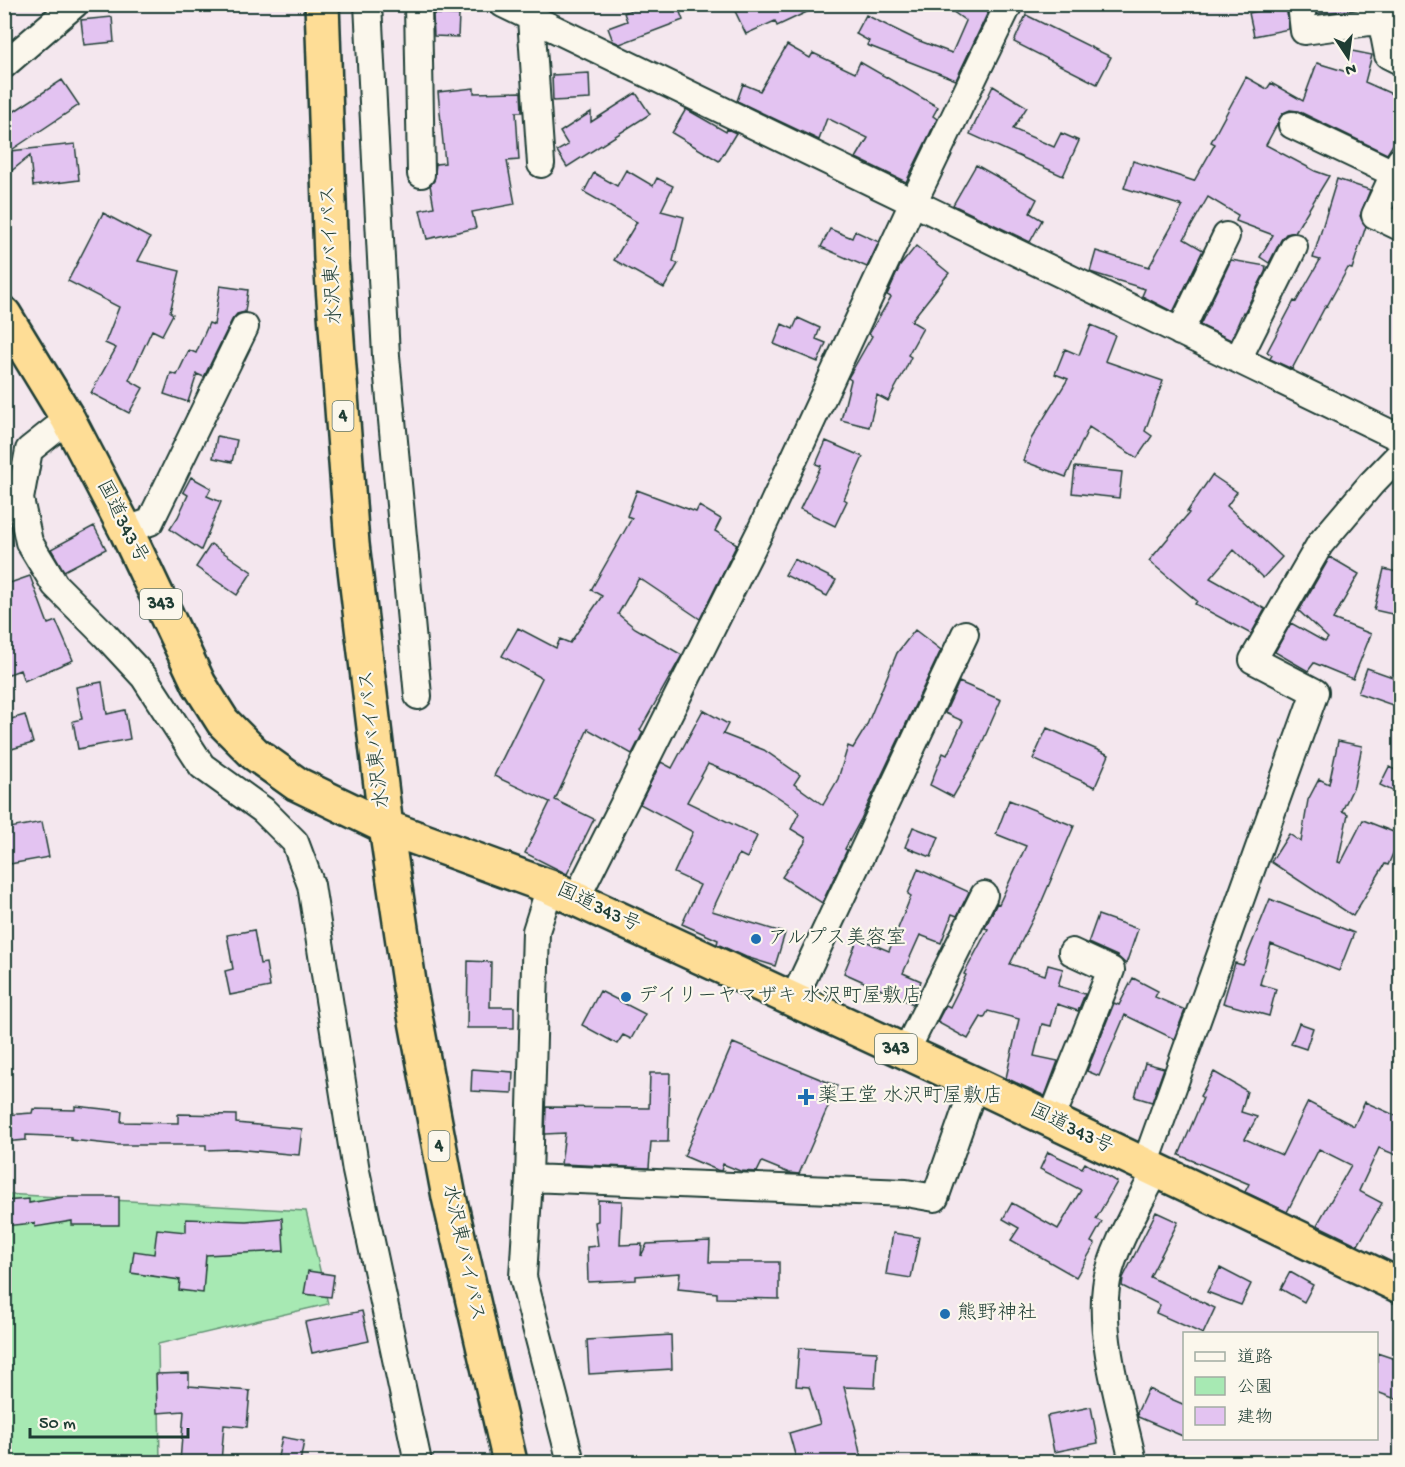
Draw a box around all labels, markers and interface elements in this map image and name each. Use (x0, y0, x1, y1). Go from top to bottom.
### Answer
north arrow (1318, 27, 1378, 87)
text: N (1343, 58, 1358, 79)
street label: 水沢東バイパス (316, 185, 348, 325)
road number: 4 (332, 401, 354, 431)
street label: 国道343号 (90, 476, 153, 567)
road number: 343 (140, 589, 182, 619)
street label: 水沢東バイパス (354, 668, 396, 810)
street label: 国道343号 (552, 879, 644, 938)
place label: アルプス美容室 (768, 927, 906, 951)
marker: アルプス美容室 (749, 932, 763, 946)
place label: デイリーヤマザキ 水沢町屋敷店 (638, 984, 922, 1009)
marker: デイリーヤマザキ 水沢町屋敷店 (619, 990, 633, 1004)
road number: 343 (875, 1034, 917, 1064)
place label: 薬王堂 水沢町屋敷店 (818, 1084, 1003, 1109)
marker: 薬王堂 水沢町屋敷店 (799, 1090, 813, 1104)
street label: 国道343号 (1025, 1099, 1117, 1160)
road number: 4 (428, 1131, 450, 1161)
street label: 水沢東バイパス (436, 1182, 490, 1324)
place label: 熊野神社 (957, 1301, 1037, 1326)
marker: 熊野神社 (938, 1307, 952, 1321)
legend (1183, 1332, 1378, 1440)
text: 道路 (1237, 1347, 1273, 1369)
text: 公園 (1237, 1378, 1273, 1399)
scale bar (30, 1401, 188, 1439)
text: 建物 (1237, 1407, 1273, 1429)
text: 50 m (39, 1414, 76, 1435)

